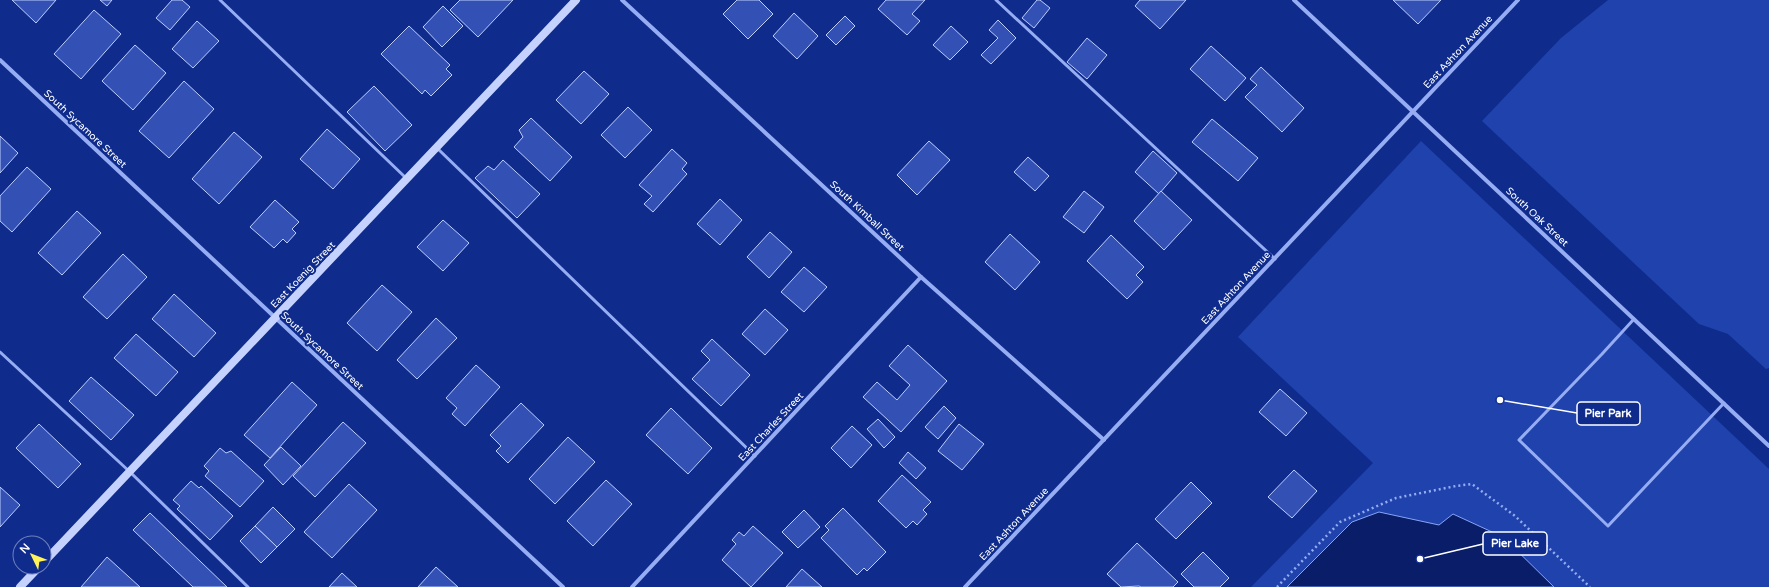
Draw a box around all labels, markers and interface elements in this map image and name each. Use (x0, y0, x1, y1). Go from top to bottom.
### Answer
street label: East Ashton Avenue (1421, 13, 1495, 91)
street label: South Sycamore Street (41, 88, 129, 171)
street label: South Kimball Street (827, 178, 907, 254)
street label: South Oak Street (1503, 185, 1571, 249)
street label: East Koenig Street (268, 239, 338, 311)
street label: East Ashton Avenue (1199, 249, 1273, 327)
street label: South Sycamore Street (278, 310, 366, 393)
street label: East Charles Street (736, 390, 806, 464)
callout: Pier Park (1577, 402, 1640, 425)
text: Pier Park (1585, 407, 1631, 420)
street label: East Ashton Avenue (977, 485, 1051, 563)
callout: Pier Lake (1483, 532, 1547, 555)
north arrow (12, 535, 52, 575)
text: Pier Lake (1491, 537, 1540, 550)
text: N (17, 541, 33, 556)

